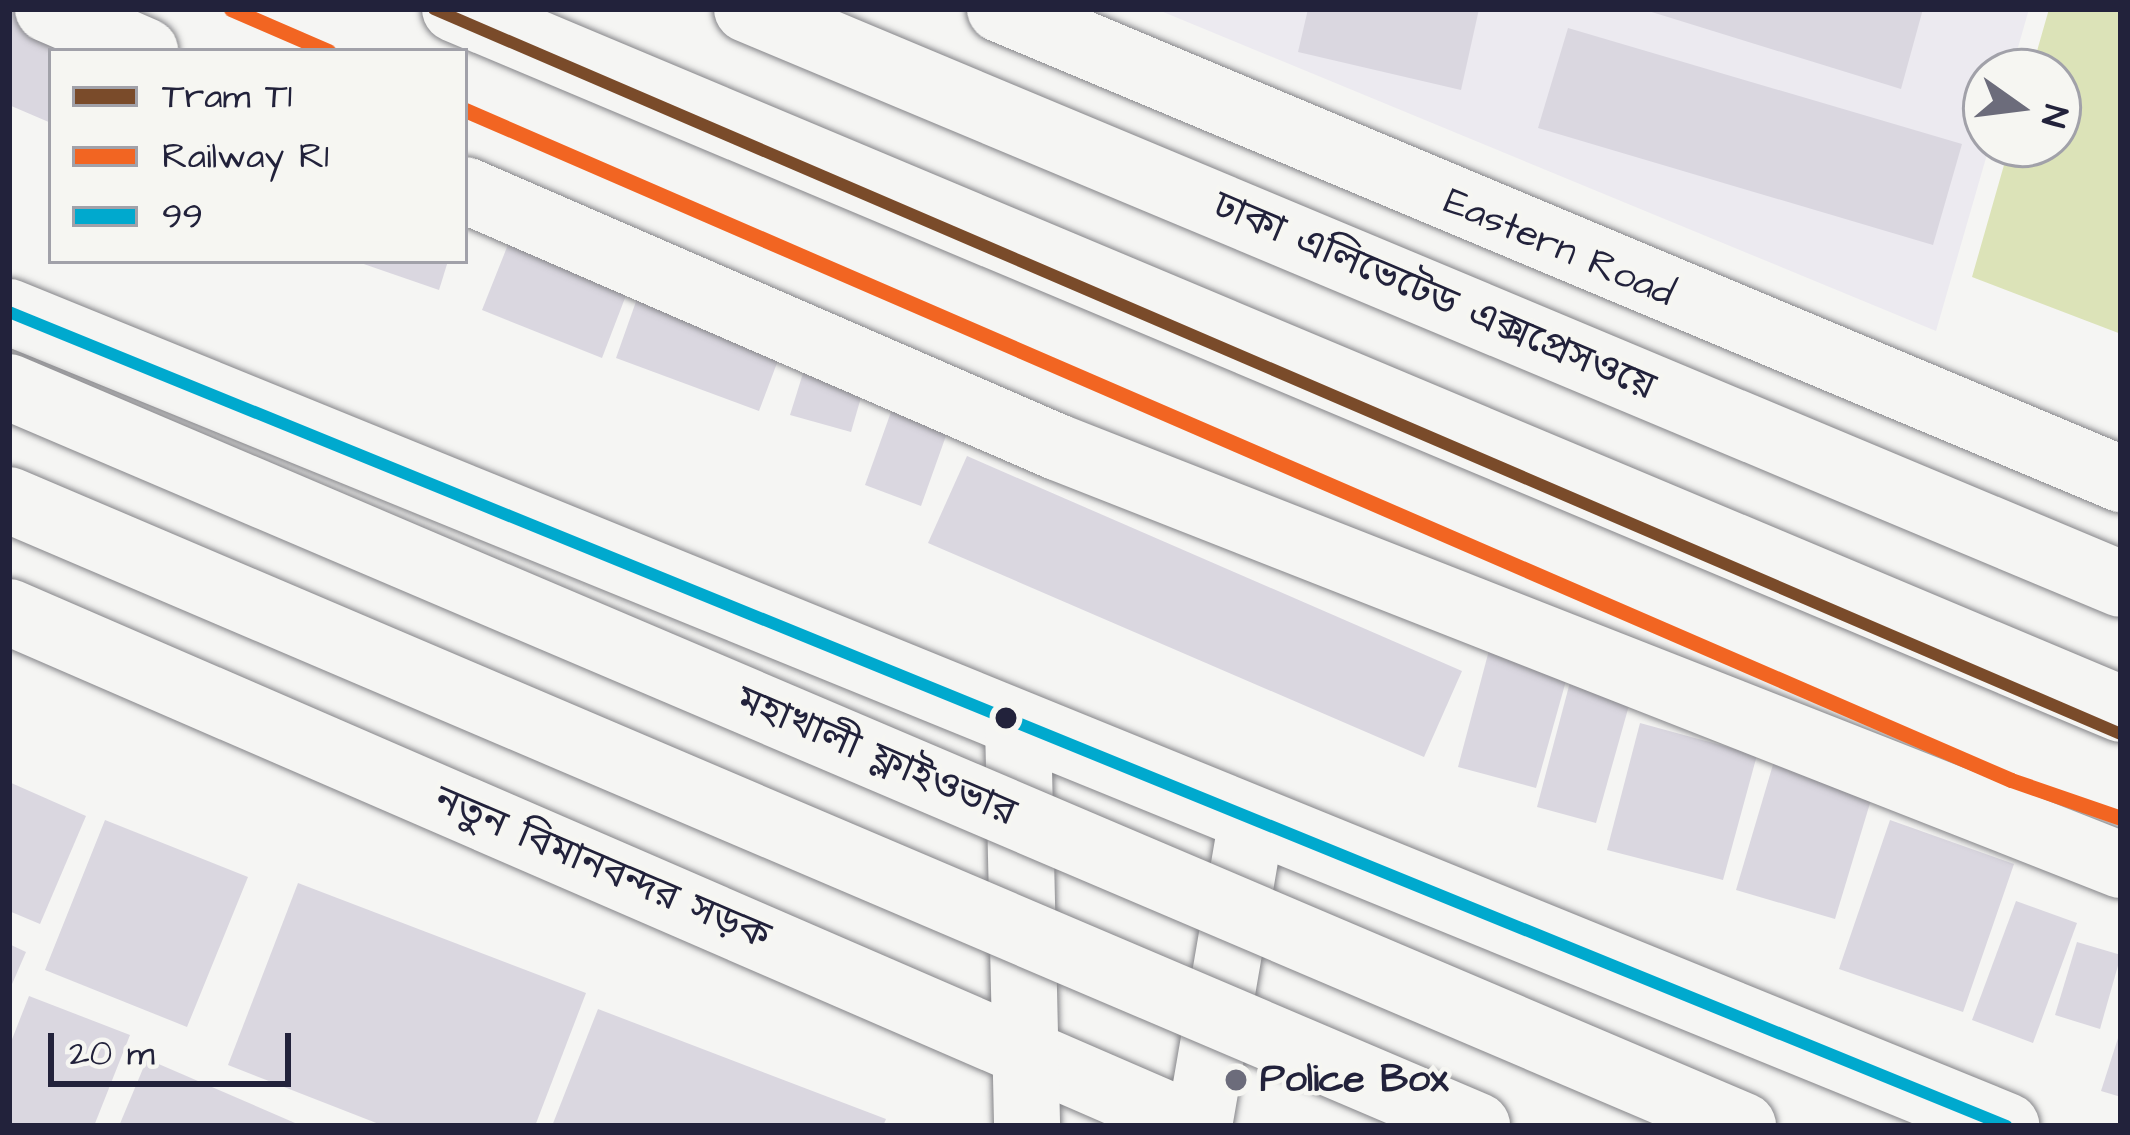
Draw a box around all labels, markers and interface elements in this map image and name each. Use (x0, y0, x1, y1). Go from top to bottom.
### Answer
legend (48, 48, 468, 264)
north arrow (1962, 48, 2082, 168)
text: Tram T1 (162, 71, 292, 122)
text: N (2029, 100, 2079, 132)
text: Railway R1 (162, 131, 329, 182)
street label: Eastern Road (1437, 178, 1681, 318)
street label: ঢাকা এলিভেটেড এক্সপ্রেসওয়ে (1206, 183, 1662, 411)
text: 99 (162, 191, 203, 242)
street label: মহাখালী ফ্লাইওভার (729, 677, 1023, 837)
unlabelled marker (995, 707, 1017, 729)
street label: নতুন বিমানবন্দর সড়ক (427, 777, 777, 961)
scale bar (54, 1009, 297, 1083)
text: 20 m (69, 1028, 155, 1079)
place label: Police Box (1260, 1057, 1448, 1103)
marker: Police Box (1223, 1067, 1249, 1093)

